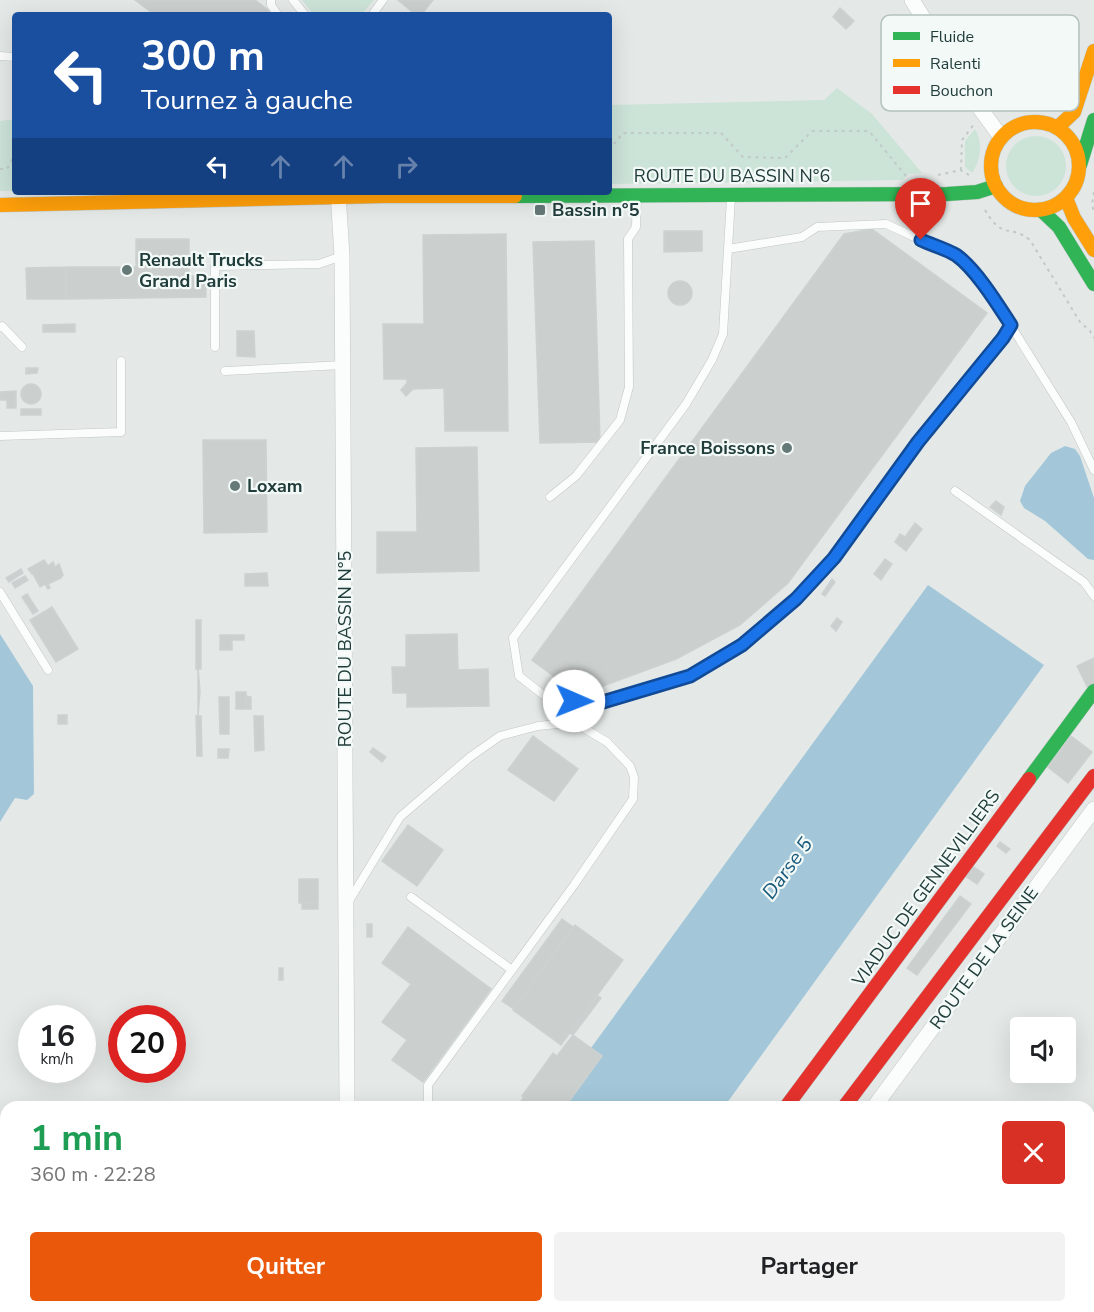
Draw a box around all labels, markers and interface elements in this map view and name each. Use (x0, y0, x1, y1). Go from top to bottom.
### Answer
legend (881, 15, 1079, 111)
text: Fluide (930, 26, 974, 48)
text: 300 m (141, 28, 265, 85)
icon: left (42, 36, 120, 114)
text: Ralenti (930, 53, 981, 75)
text: Bouchon (930, 80, 993, 102)
text: Tournez à gauche (141, 82, 353, 119)
icon: left (201, 150, 234, 183)
icon: ahead (264, 150, 297, 183)
icon: ahead (327, 150, 360, 183)
icon: right (390, 150, 423, 183)
street label: ROUTE DU BASSIN N°6 (634, 164, 830, 188)
pin (895, 178, 946, 240)
icon: arrive (904, 187, 937, 220)
place label: Bassin n°5 (552, 198, 640, 222)
marker: Bassin n°5 (533, 203, 547, 217)
place label: Renault Trucks Grand Paris (139, 248, 263, 293)
marker: Renault Trucks Grand Paris (120, 263, 134, 277)
place label: France Boissons (640, 436, 775, 460)
marker: France Boissons (780, 441, 794, 455)
place label: Loxam (247, 474, 303, 498)
marker: Loxam (228, 479, 242, 493)
street label: ROUTE DU BASSIN N°5 (333, 551, 357, 747)
position arrow (542, 669, 606, 733)
street label: VIADUC DE GENNEVILLIERS (846, 785, 1005, 992)
water label: Darse 5 (756, 832, 819, 905)
street label: ROUTE DE LA SEINE (924, 882, 1044, 1034)
speed limit sign: 20 (108, 1005, 186, 1083)
text: 16 (39, 1016, 75, 1057)
map controls (1010, 1017, 1076, 1083)
button: sound (1010, 1017, 1076, 1083)
text: km/h (40, 1049, 74, 1069)
text: 1 min (30, 1114, 123, 1163)
button: close (1002, 1121, 1065, 1184)
text: 360 m · 22:28 (30, 1161, 156, 1188)
button: Quitter (30, 1232, 542, 1301)
button: Partager (554, 1232, 1065, 1301)

